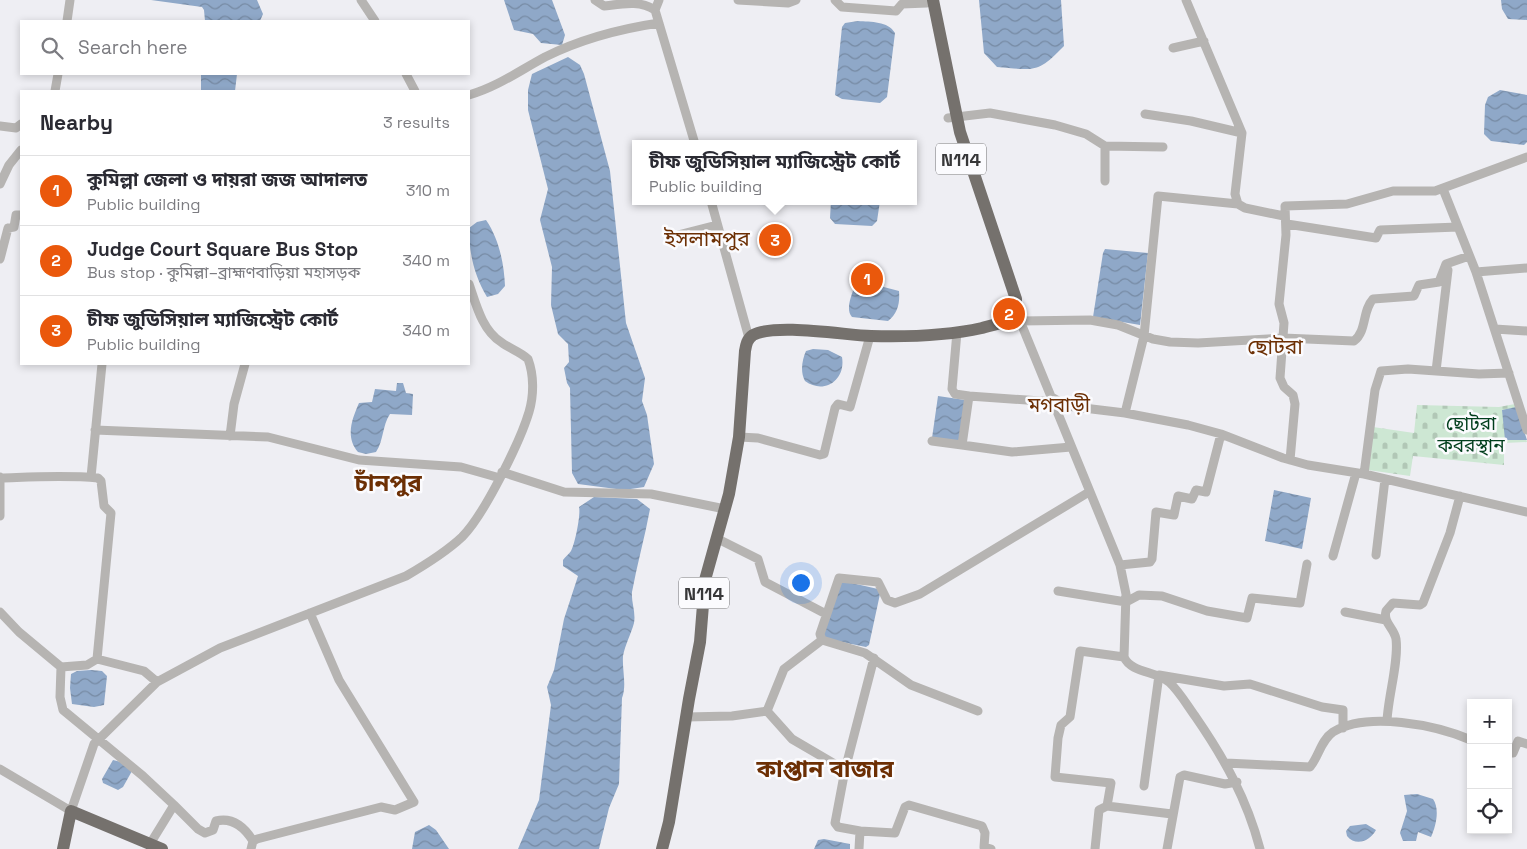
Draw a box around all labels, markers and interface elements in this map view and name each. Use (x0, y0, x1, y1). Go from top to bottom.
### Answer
search box (20, 20, 470, 75)
icon: search (38, 34, 66, 62)
text: Search here (78, 35, 188, 60)
text: Nearby (40, 109, 113, 136)
text: 3 results (383, 112, 450, 133)
popup (632, 140, 917, 205)
road number: N114 (936, 144, 986, 174)
text: চীফ জুডিসিয়াল ম্যাজিস্ট্রেট কোর্ট (649, 149, 900, 174)
text: কুমিল্লা জেলা ও দায়রা জজ আদালত (87, 167, 367, 192)
text: Public building (649, 176, 762, 197)
text: 1 (52, 180, 60, 201)
text: 310 m (406, 180, 450, 201)
text: Public building (87, 194, 200, 215)
pin: 3 (759, 221, 791, 259)
district label: ইসলামপুর (663, 225, 750, 252)
text: Judge Court Square Bus Stop (87, 237, 358, 262)
text: 2 (51, 250, 61, 271)
text: 340 m (402, 250, 450, 271)
pin: 1 (851, 260, 883, 298)
text: Bus stop · কুমিল্লা–ব্রাহ্মণবাড়িয়া মহাসড়ক (87, 262, 360, 283)
pin: 2 (993, 295, 1025, 333)
text: চীফ জুডিসিয়াল ম্যাজিস্ট্রেট কোর্ট (87, 307, 338, 332)
text: 3 (51, 320, 61, 341)
text: 340 m (402, 320, 450, 341)
district label: ছোটরা (1247, 333, 1303, 360)
text: Public building (87, 334, 200, 355)
district label: মগবাড়ী (1027, 392, 1091, 418)
park label: ছোটরা কবরস্থান (1436, 411, 1505, 458)
district label: চাঁনপুর (353, 467, 422, 498)
your location (788, 570, 814, 596)
road number: N114 (679, 578, 729, 608)
map controls (1467, 699, 1512, 834)
button: + (1467, 699, 1512, 744)
button: − (1467, 744, 1512, 789)
district label: কাপ্তান বাজার (755, 753, 894, 784)
button: locate (1467, 789, 1512, 834)

